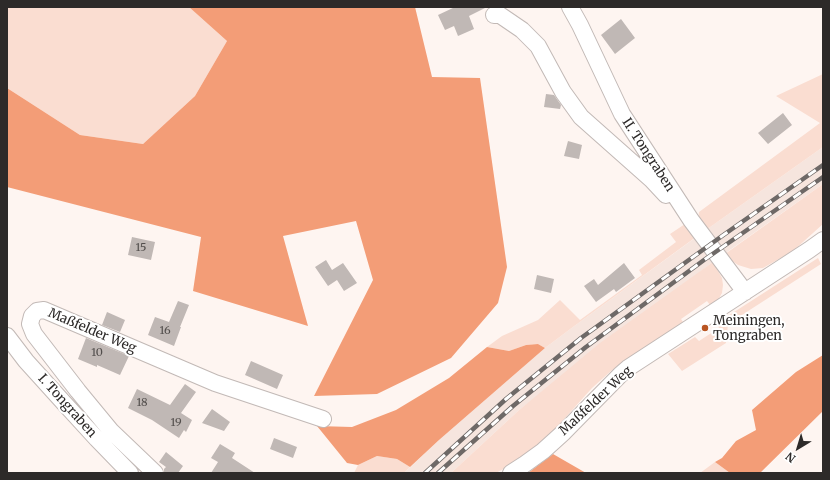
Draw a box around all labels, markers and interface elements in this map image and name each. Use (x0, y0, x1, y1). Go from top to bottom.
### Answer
street label: II. Tongraben (618, 115, 678, 195)
house number: 15 (135, 241, 147, 255)
street label: Maßfelder Weg (46, 305, 138, 357)
place label: Meiningen, Tongraben (713, 313, 784, 344)
marker: Meiningen, Tongraben (700, 323, 710, 333)
house number: 16 (159, 324, 171, 338)
house number: 10 (91, 346, 103, 360)
street label: Maßfelder Weg (556, 363, 636, 439)
street label: I. Tongraben (35, 371, 99, 441)
house number: 18 (136, 396, 148, 410)
house number: 19 (170, 416, 182, 430)
north arrow (778, 428, 818, 468)
text: N (783, 449, 798, 466)

